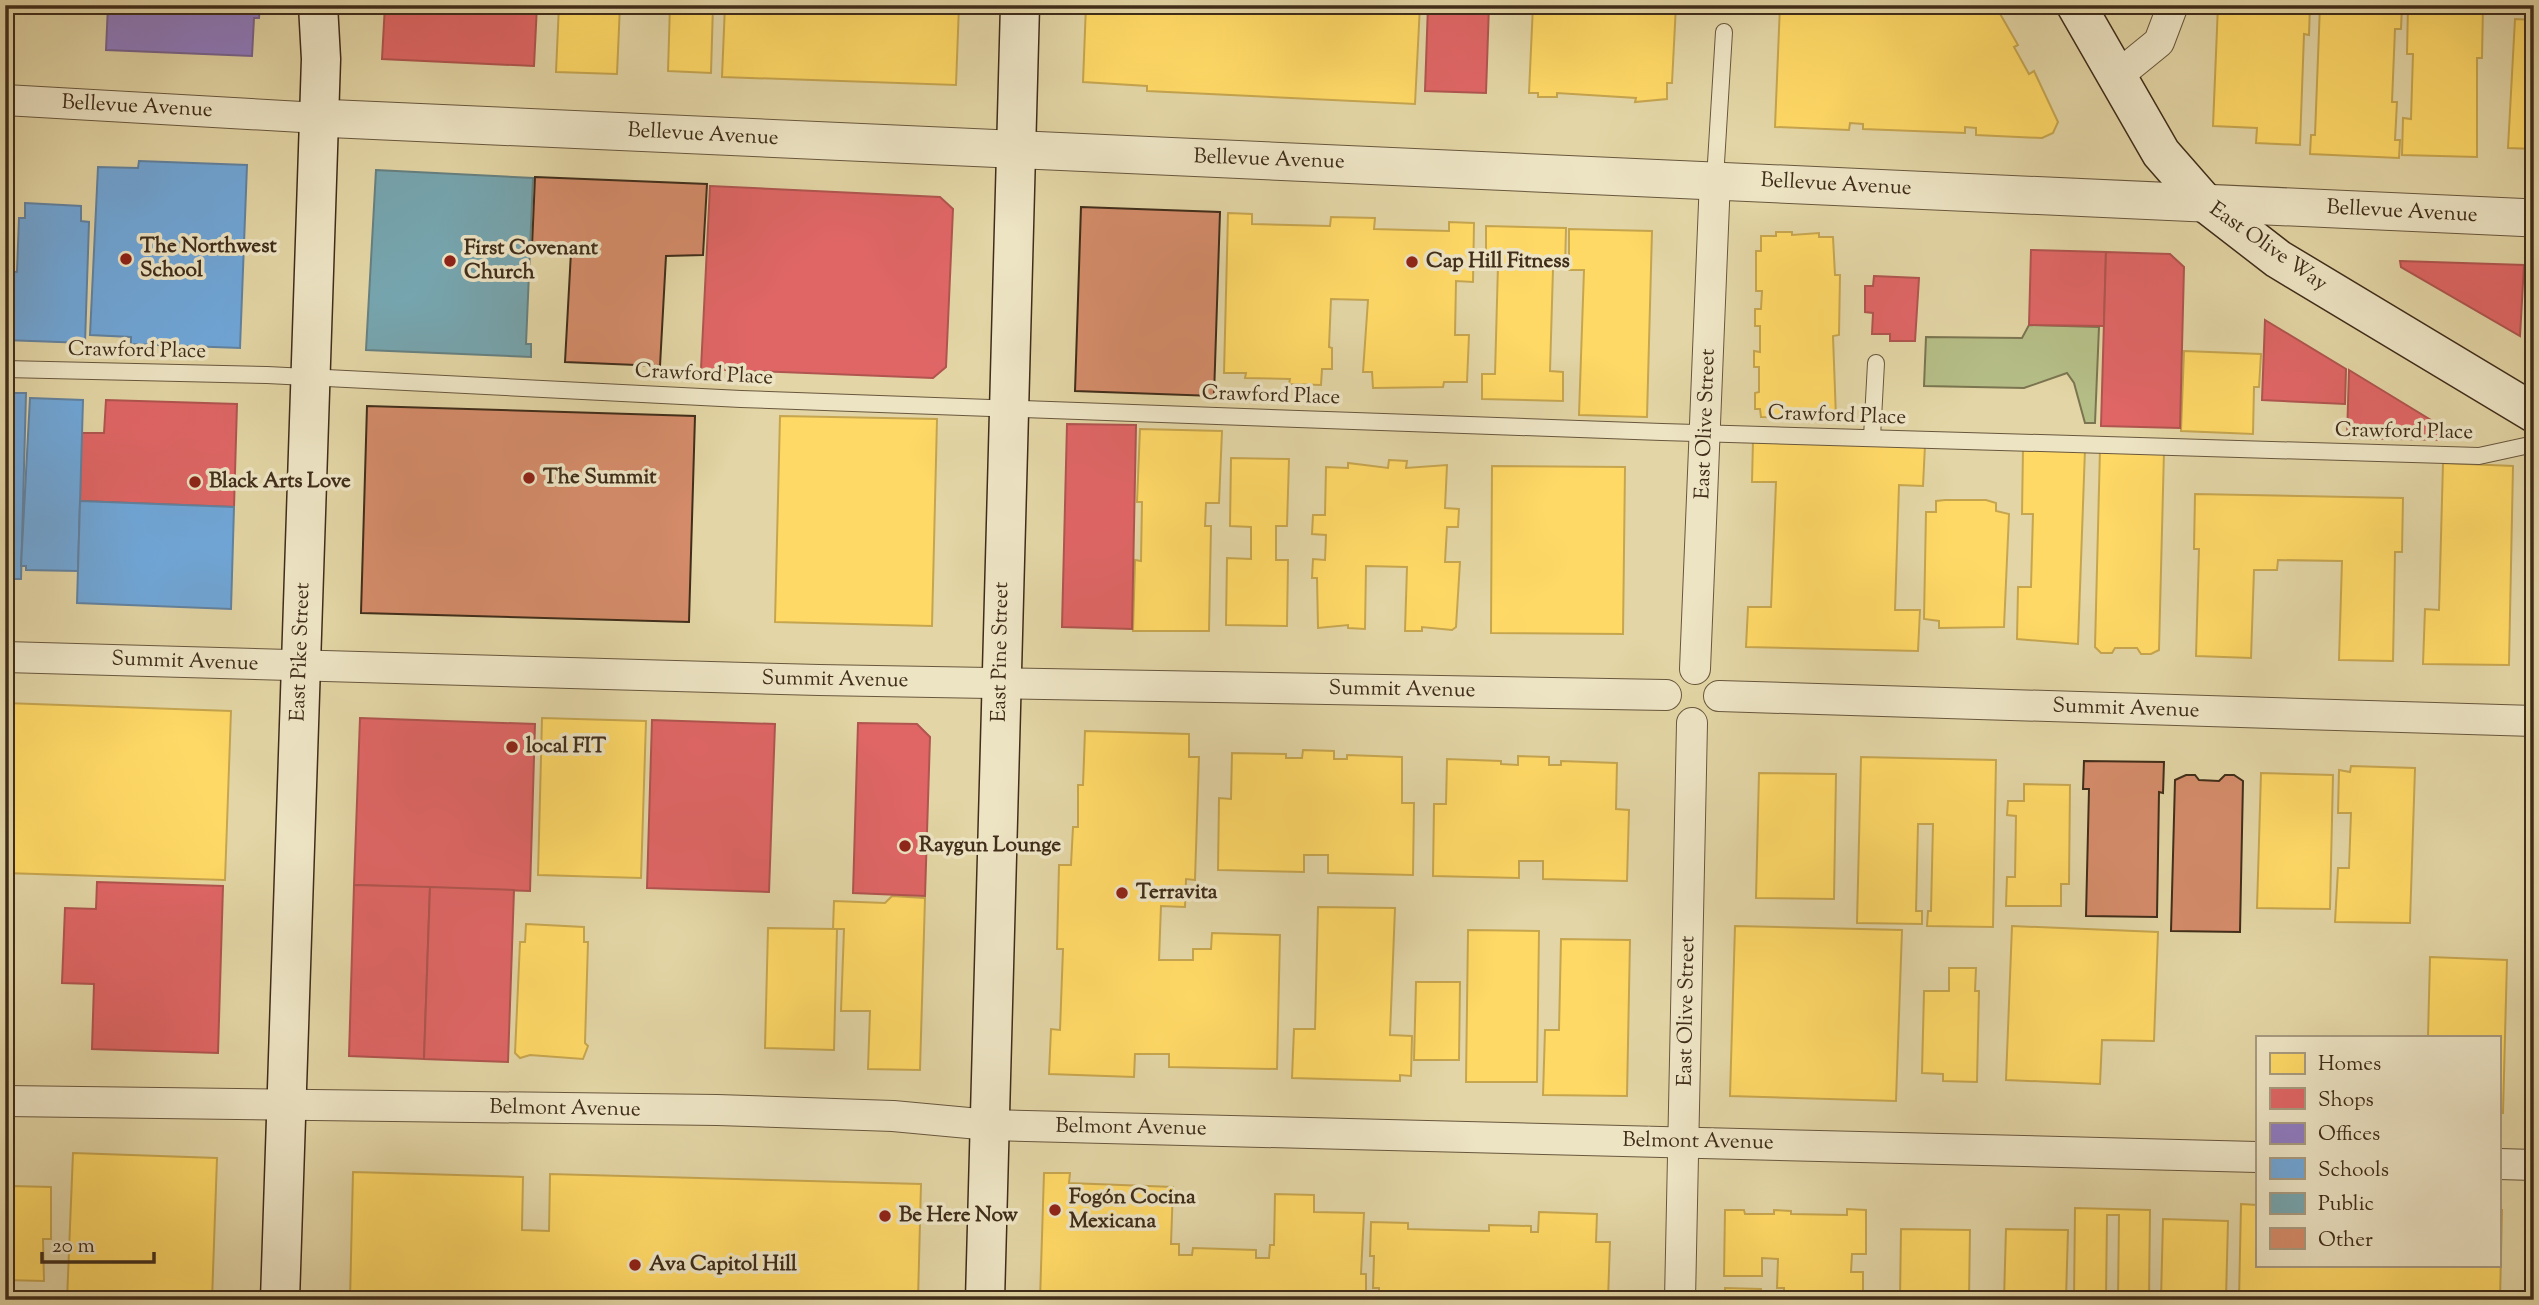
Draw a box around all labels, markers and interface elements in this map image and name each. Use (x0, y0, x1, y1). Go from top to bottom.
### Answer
street label: Bellevue Avenue (61, 88, 213, 126)
street label: Bellevue Avenue (627, 116, 779, 154)
street label: Bellevue Avenue (1193, 142, 1345, 178)
street label: Bellevue Avenue (1760, 166, 1912, 204)
street label: Bellevue Avenue (2326, 193, 2478, 231)
street label: East Olive Way (2203, 195, 2334, 299)
place label: The Northwest School (140, 232, 277, 286)
place label: First Covenant Church (464, 234, 599, 288)
place label: Cap Hill Fitness (1426, 247, 1570, 277)
marker: The Northwest School (118, 251, 134, 267)
marker: First Covenant Church (442, 253, 458, 269)
marker: Cap Hill Fitness (1404, 254, 1420, 270)
street label: Crawford Place (67, 335, 207, 367)
street label: East Olive Street (1688, 348, 1724, 500)
street label: Crawford Place (634, 356, 774, 394)
street label: Crawford Place (1201, 379, 1341, 413)
street label: Crawford Place (1767, 399, 1907, 433)
street label: Crawford Place (2334, 416, 2474, 448)
place label: The Summit (543, 463, 657, 493)
place label: Black Arts Love (209, 467, 351, 497)
marker: The Summit (521, 470, 537, 486)
marker: Black Arts Love (187, 474, 203, 490)
street label: East Pike Street (284, 582, 318, 722)
street label: East Pine Street (985, 582, 1017, 722)
street label: Summit Avenue (111, 644, 259, 680)
street label: Summit Avenue (761, 664, 909, 696)
street label: Summit Avenue (1328, 674, 1476, 706)
street label: Summit Avenue (2052, 691, 2200, 727)
place label: local FIT (526, 732, 606, 762)
marker: local FIT (504, 739, 520, 755)
place label: Raygun Lounge (919, 831, 1061, 861)
marker: Raygun Lounge (897, 838, 913, 854)
place label: Terravita (1136, 878, 1218, 908)
marker: Terravita (1114, 885, 1130, 901)
street label: East Olive Street (1671, 935, 1703, 1087)
legend (2256, 1036, 2500, 1266)
text: Homes (2318, 1050, 2381, 1080)
text: Shops (2318, 1086, 2374, 1116)
street label: Belmont Avenue (489, 1093, 641, 1125)
street label: Belmont Avenue (1055, 1112, 1207, 1144)
text: Offices (2318, 1120, 2380, 1150)
street label: Belmont Avenue (1622, 1126, 1774, 1158)
text: Schools (2318, 1156, 2389, 1186)
place label: Fogón Cocina Mexicana (1069, 1183, 1196, 1237)
text: Public (2318, 1190, 2374, 1220)
place label: Be Here Now (899, 1201, 1018, 1231)
marker: Fogón Cocina Mexicana (1047, 1202, 1063, 1218)
marker: Be Here Now (877, 1208, 893, 1224)
scale bar (42, 1221, 154, 1265)
text: Other (2318, 1226, 2373, 1256)
text: 20 m (52, 1232, 95, 1262)
place label: Ava Capitol Hill (649, 1250, 797, 1280)
marker: Ava Capitol Hill (627, 1257, 643, 1273)

